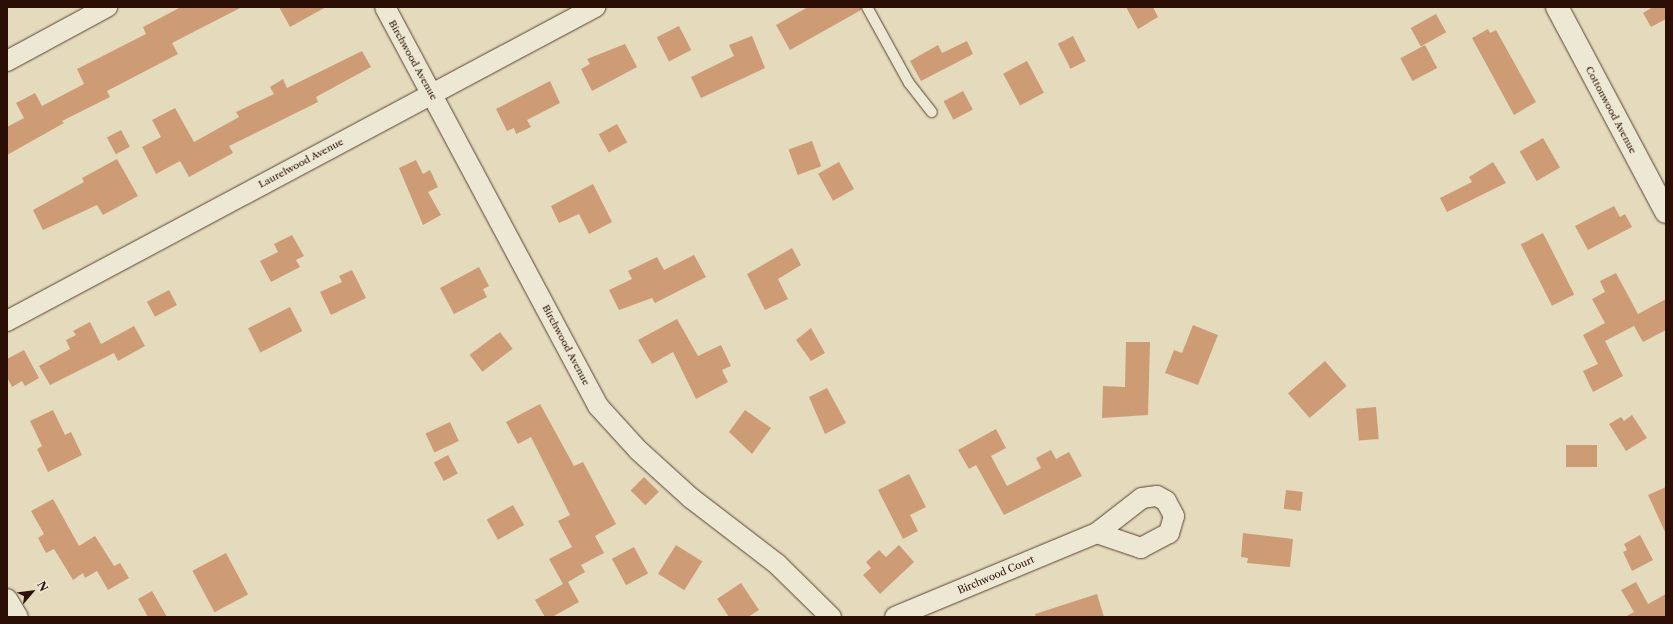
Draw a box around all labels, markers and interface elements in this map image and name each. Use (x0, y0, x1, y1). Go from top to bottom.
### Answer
street label: Birchwood Avenue (386, 18, 440, 102)
street label: Cottonwood Avenue (1583, 64, 1639, 156)
street label: Laurelwood Avenue (256, 135, 346, 191)
street label: Birchwood Avenue (540, 302, 592, 388)
street label: Birchwood Court (956, 553, 1036, 597)
north arrow (12, 572, 52, 612)
text: N (34, 579, 51, 594)

